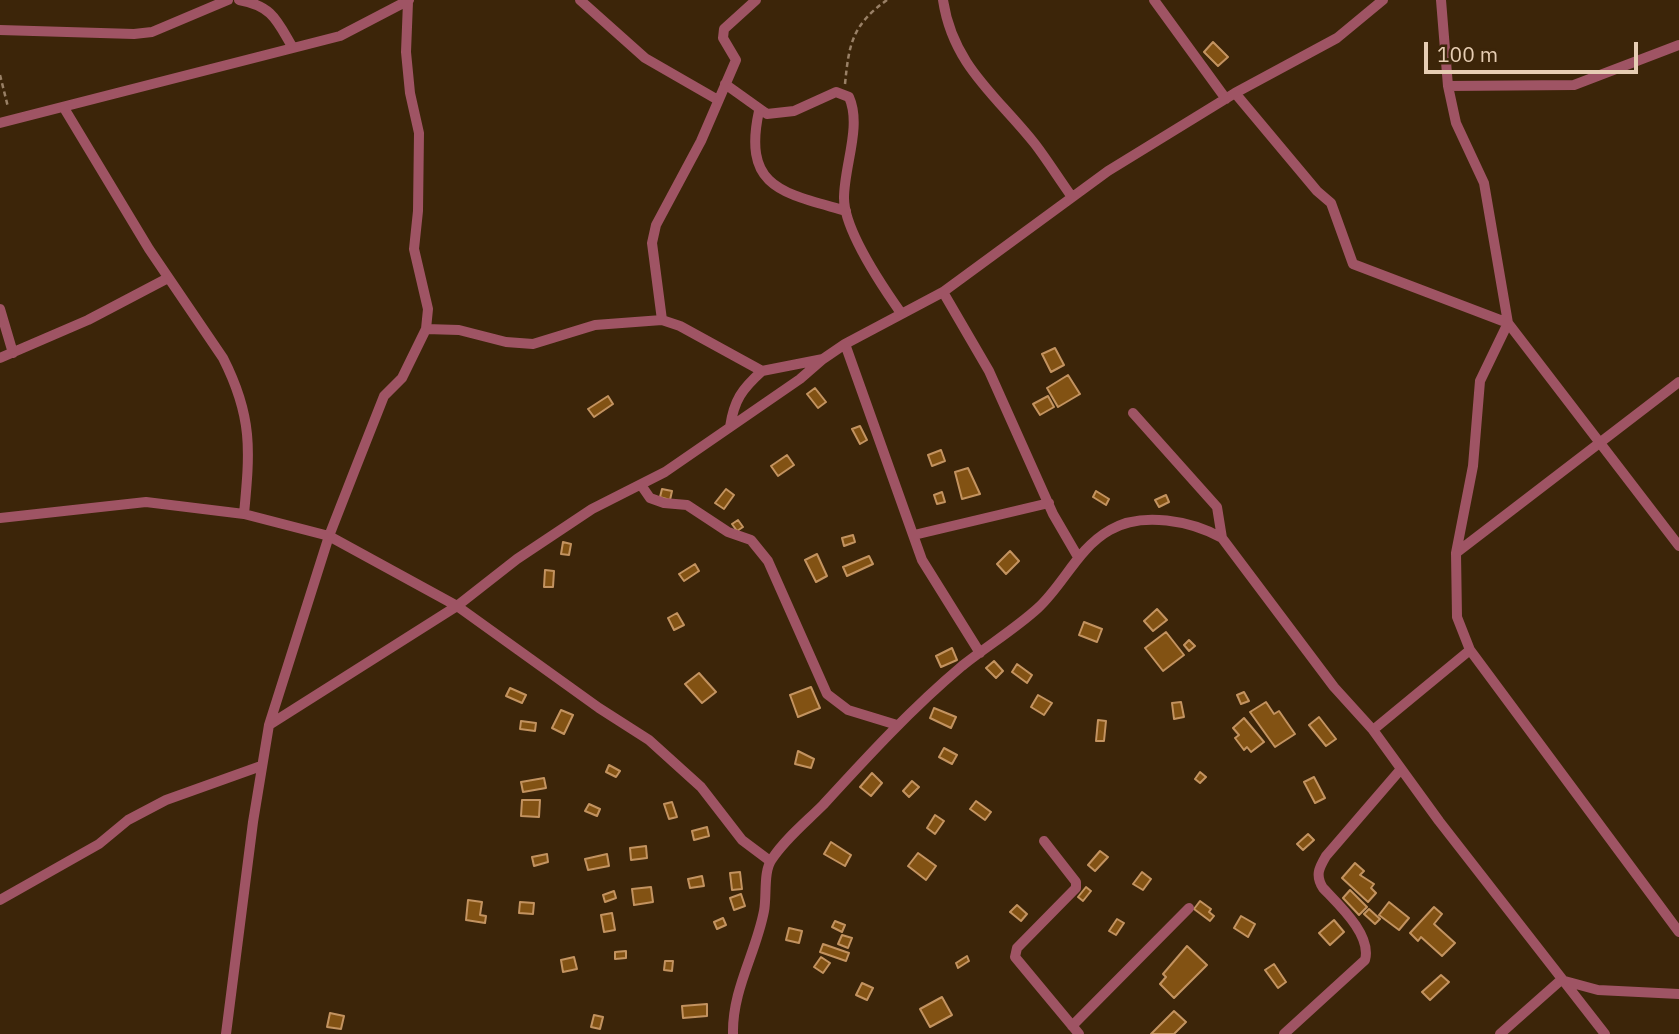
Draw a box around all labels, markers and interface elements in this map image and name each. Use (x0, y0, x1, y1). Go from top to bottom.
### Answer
scale bar (1427, 28, 1640, 72)
text: 100 m (1437, 40, 1498, 68)

